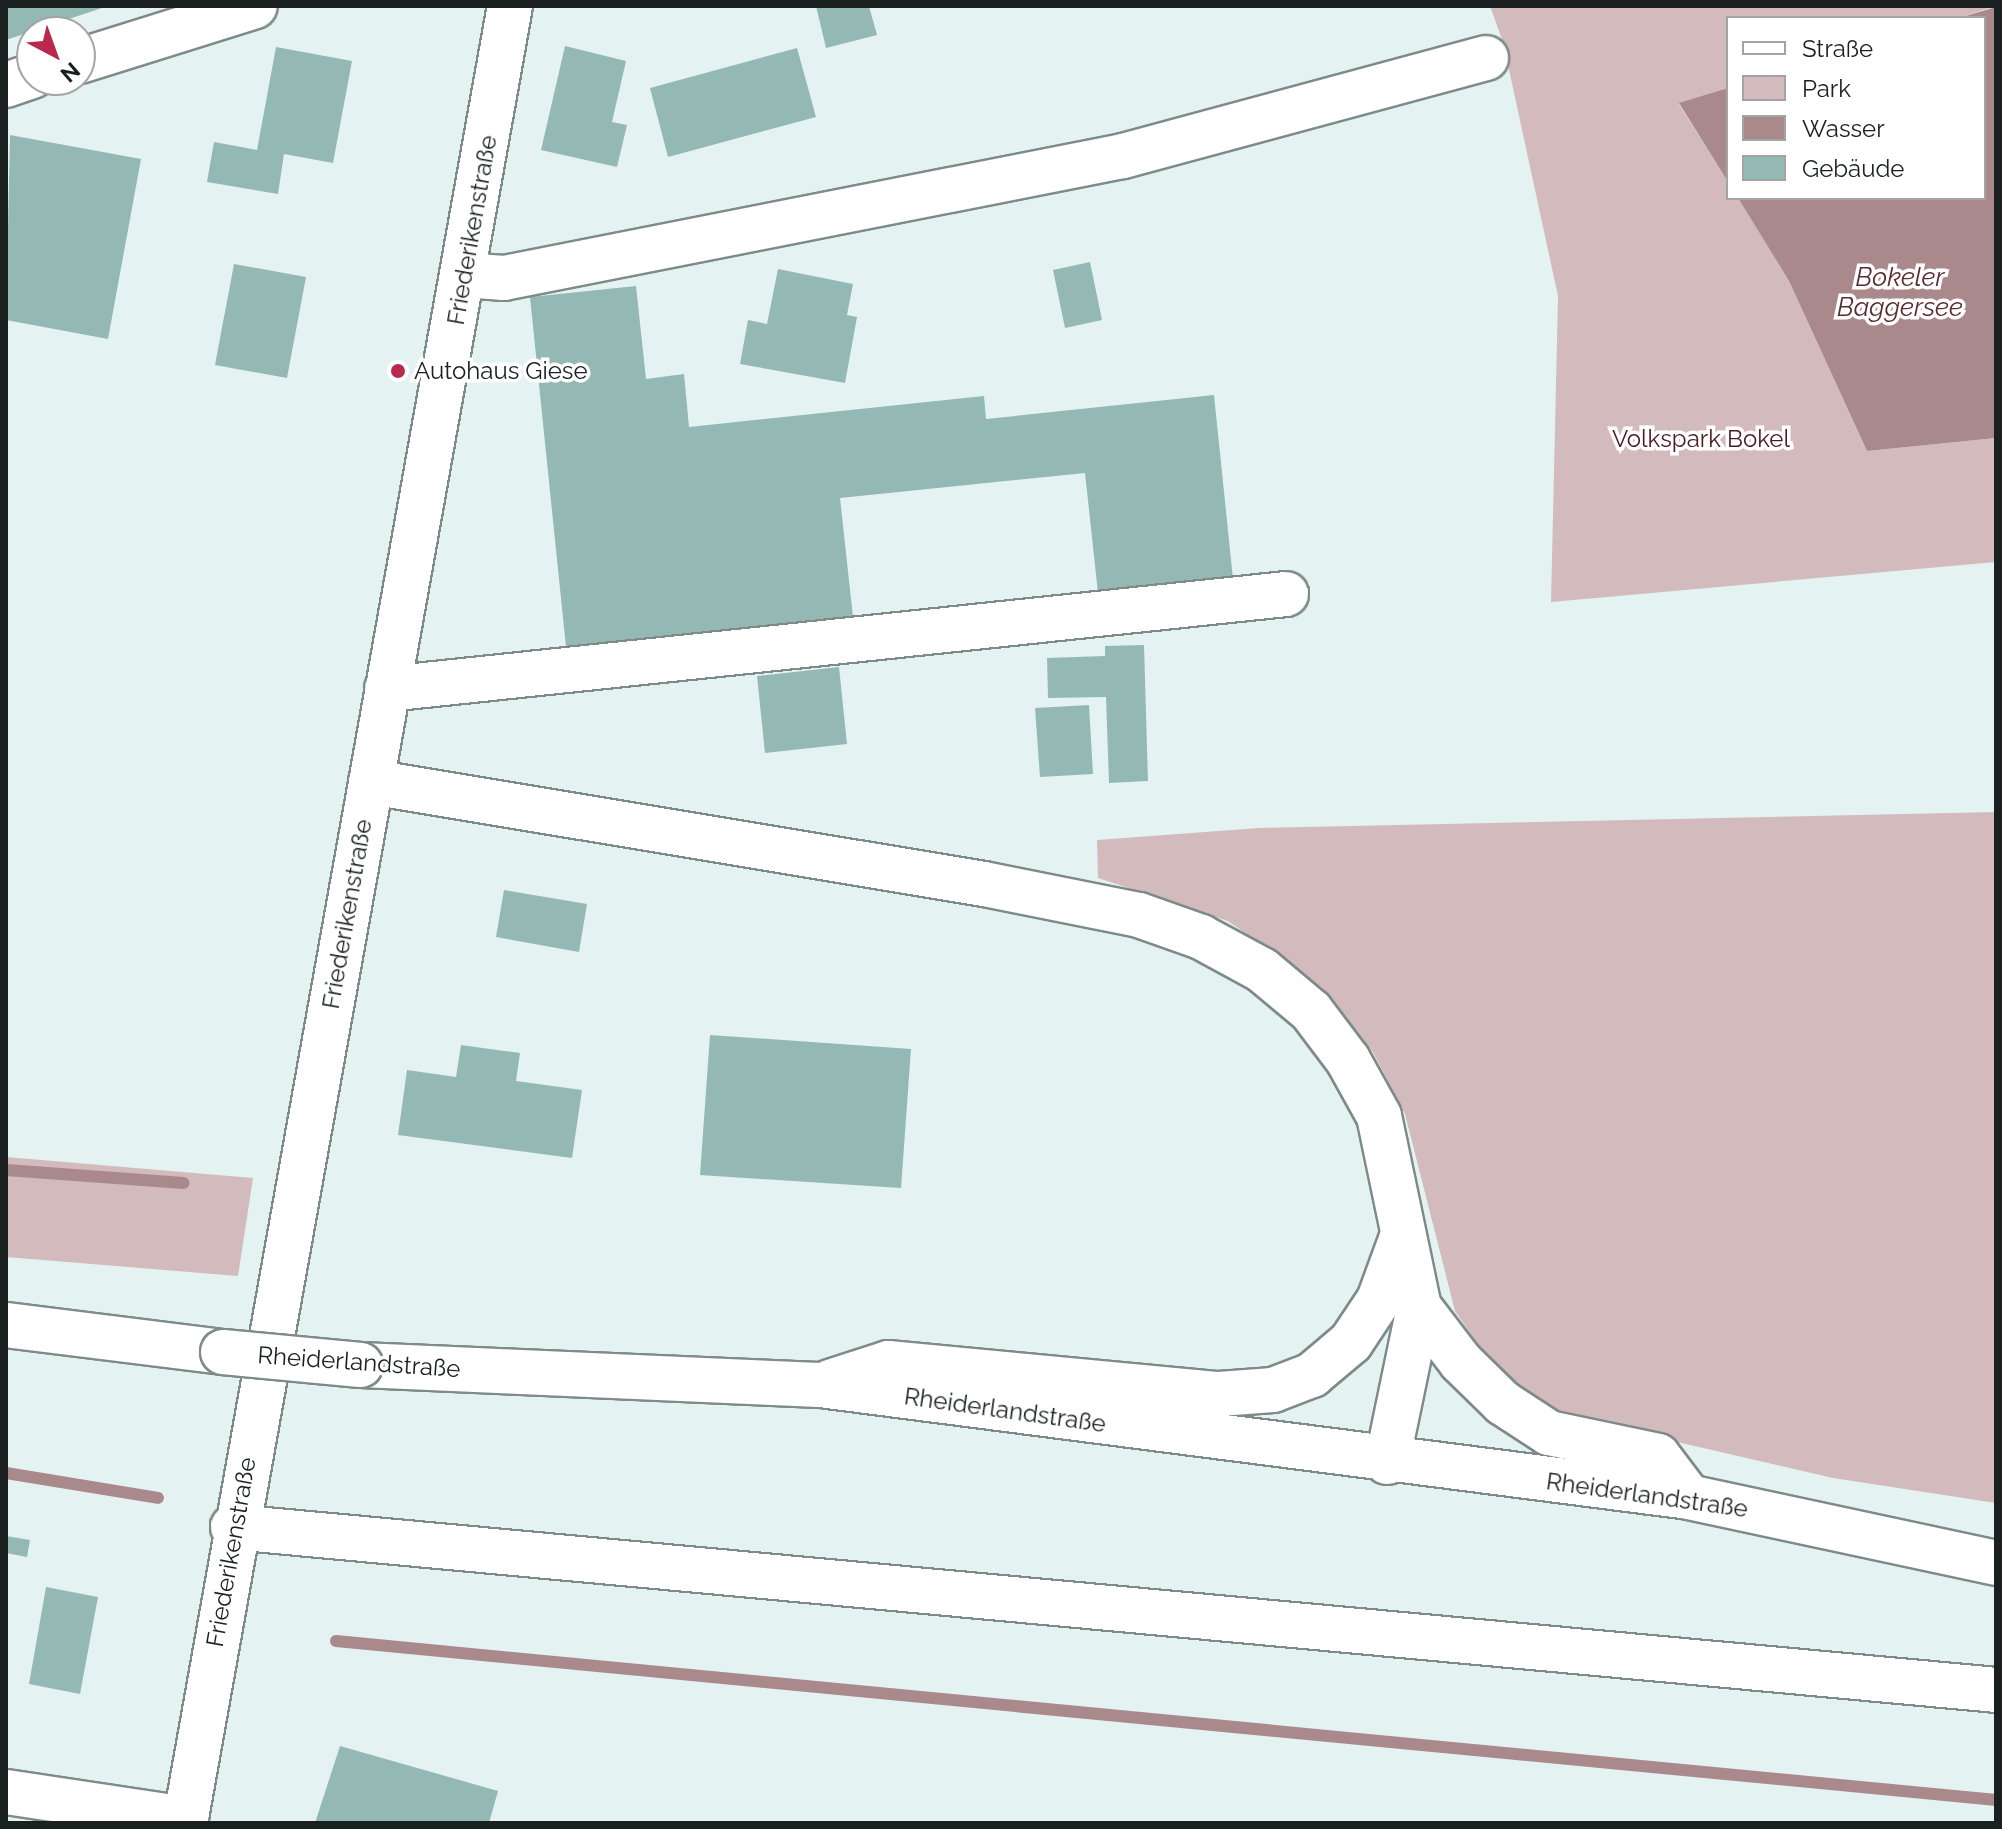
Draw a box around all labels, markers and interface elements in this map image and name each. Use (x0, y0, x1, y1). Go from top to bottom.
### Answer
north arrow (16, 16, 96, 96)
legend (1726, 16, 1986, 200)
text: Straße (1802, 34, 1873, 63)
text: N (56, 57, 85, 88)
text: Park (1802, 74, 1851, 103)
text: Wasser (1802, 114, 1885, 143)
street label: Friederikenstraße (441, 133, 503, 327)
text: Gebäude (1802, 154, 1904, 183)
water label: Bokeler Baggersee (1837, 262, 1963, 324)
place label: Autohaus Giese (414, 357, 588, 385)
marker: Autohaus Giese (389, 362, 407, 380)
park label: Volkspark Bokel (1612, 425, 1790, 453)
street label: Friederikenstraße (316, 817, 378, 1011)
street label: Rheiderlandstraße (257, 1341, 461, 1383)
street label: Rheiderlandstraße (902, 1382, 1108, 1438)
street label: Friederikenstraße (200, 1455, 262, 1649)
street label: Rheiderlandstraße (1544, 1467, 1750, 1523)

